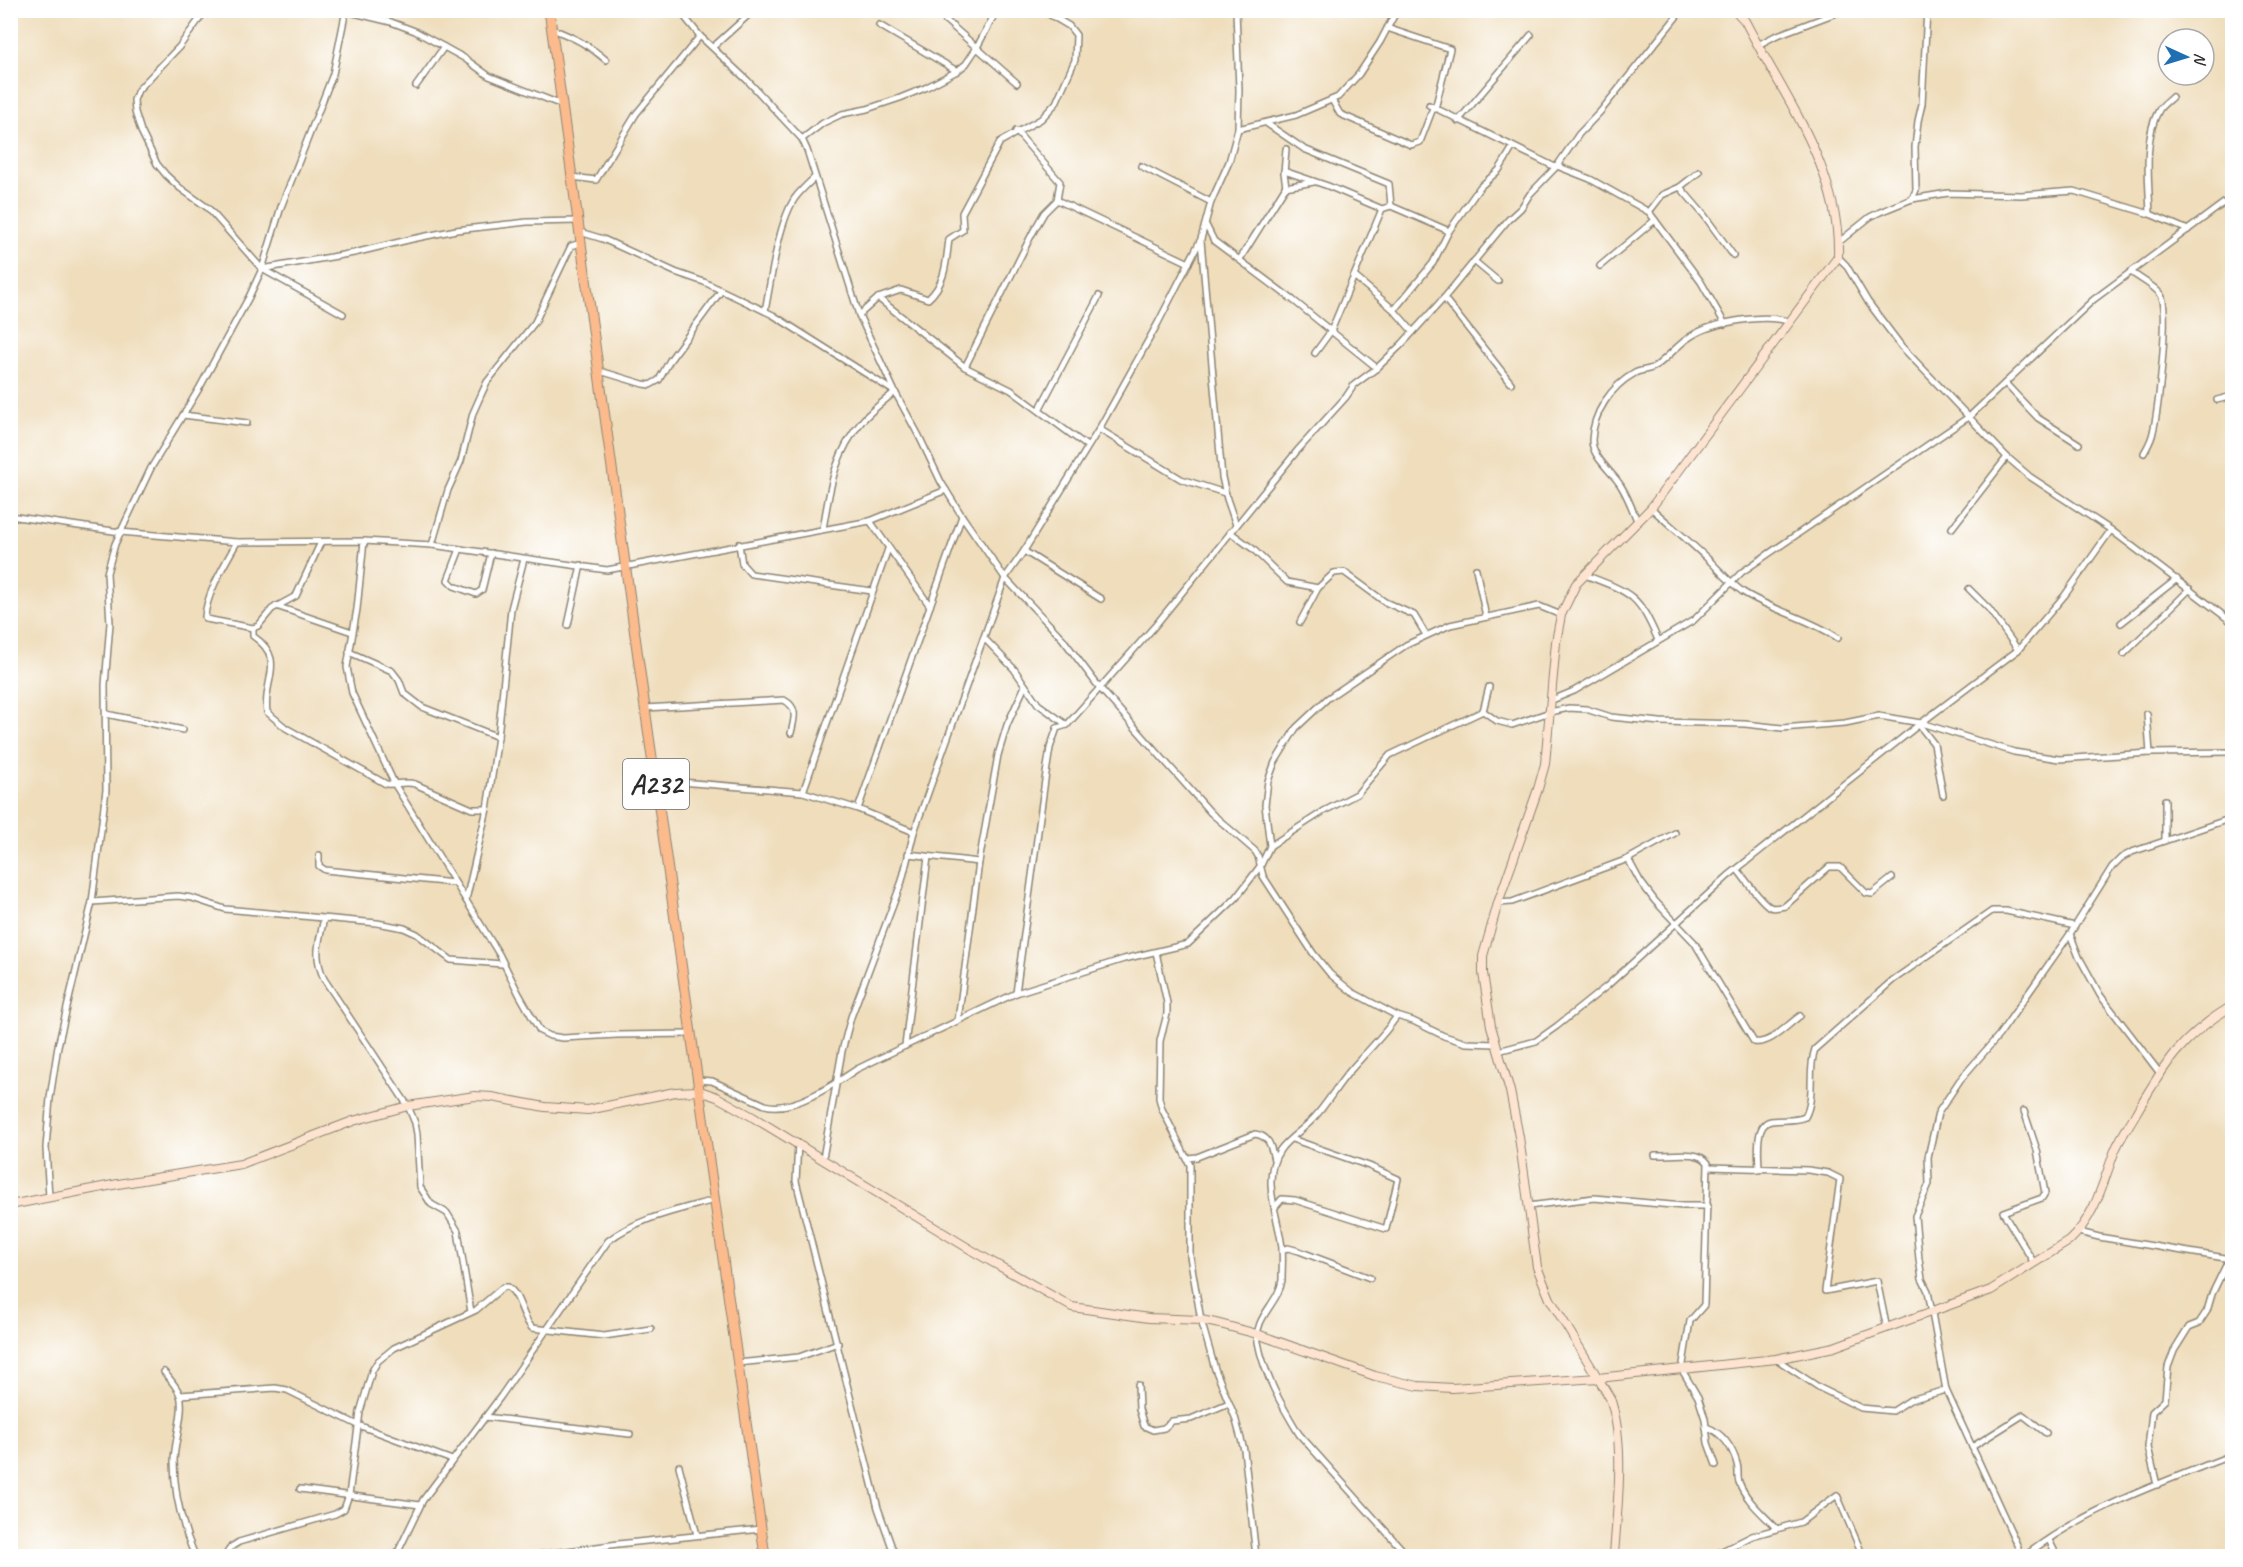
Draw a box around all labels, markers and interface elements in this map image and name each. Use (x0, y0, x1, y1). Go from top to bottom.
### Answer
north arrow (2156, 27, 2216, 87)
text: N (2189, 52, 2210, 67)
road number: A232 (623, 759, 689, 809)

